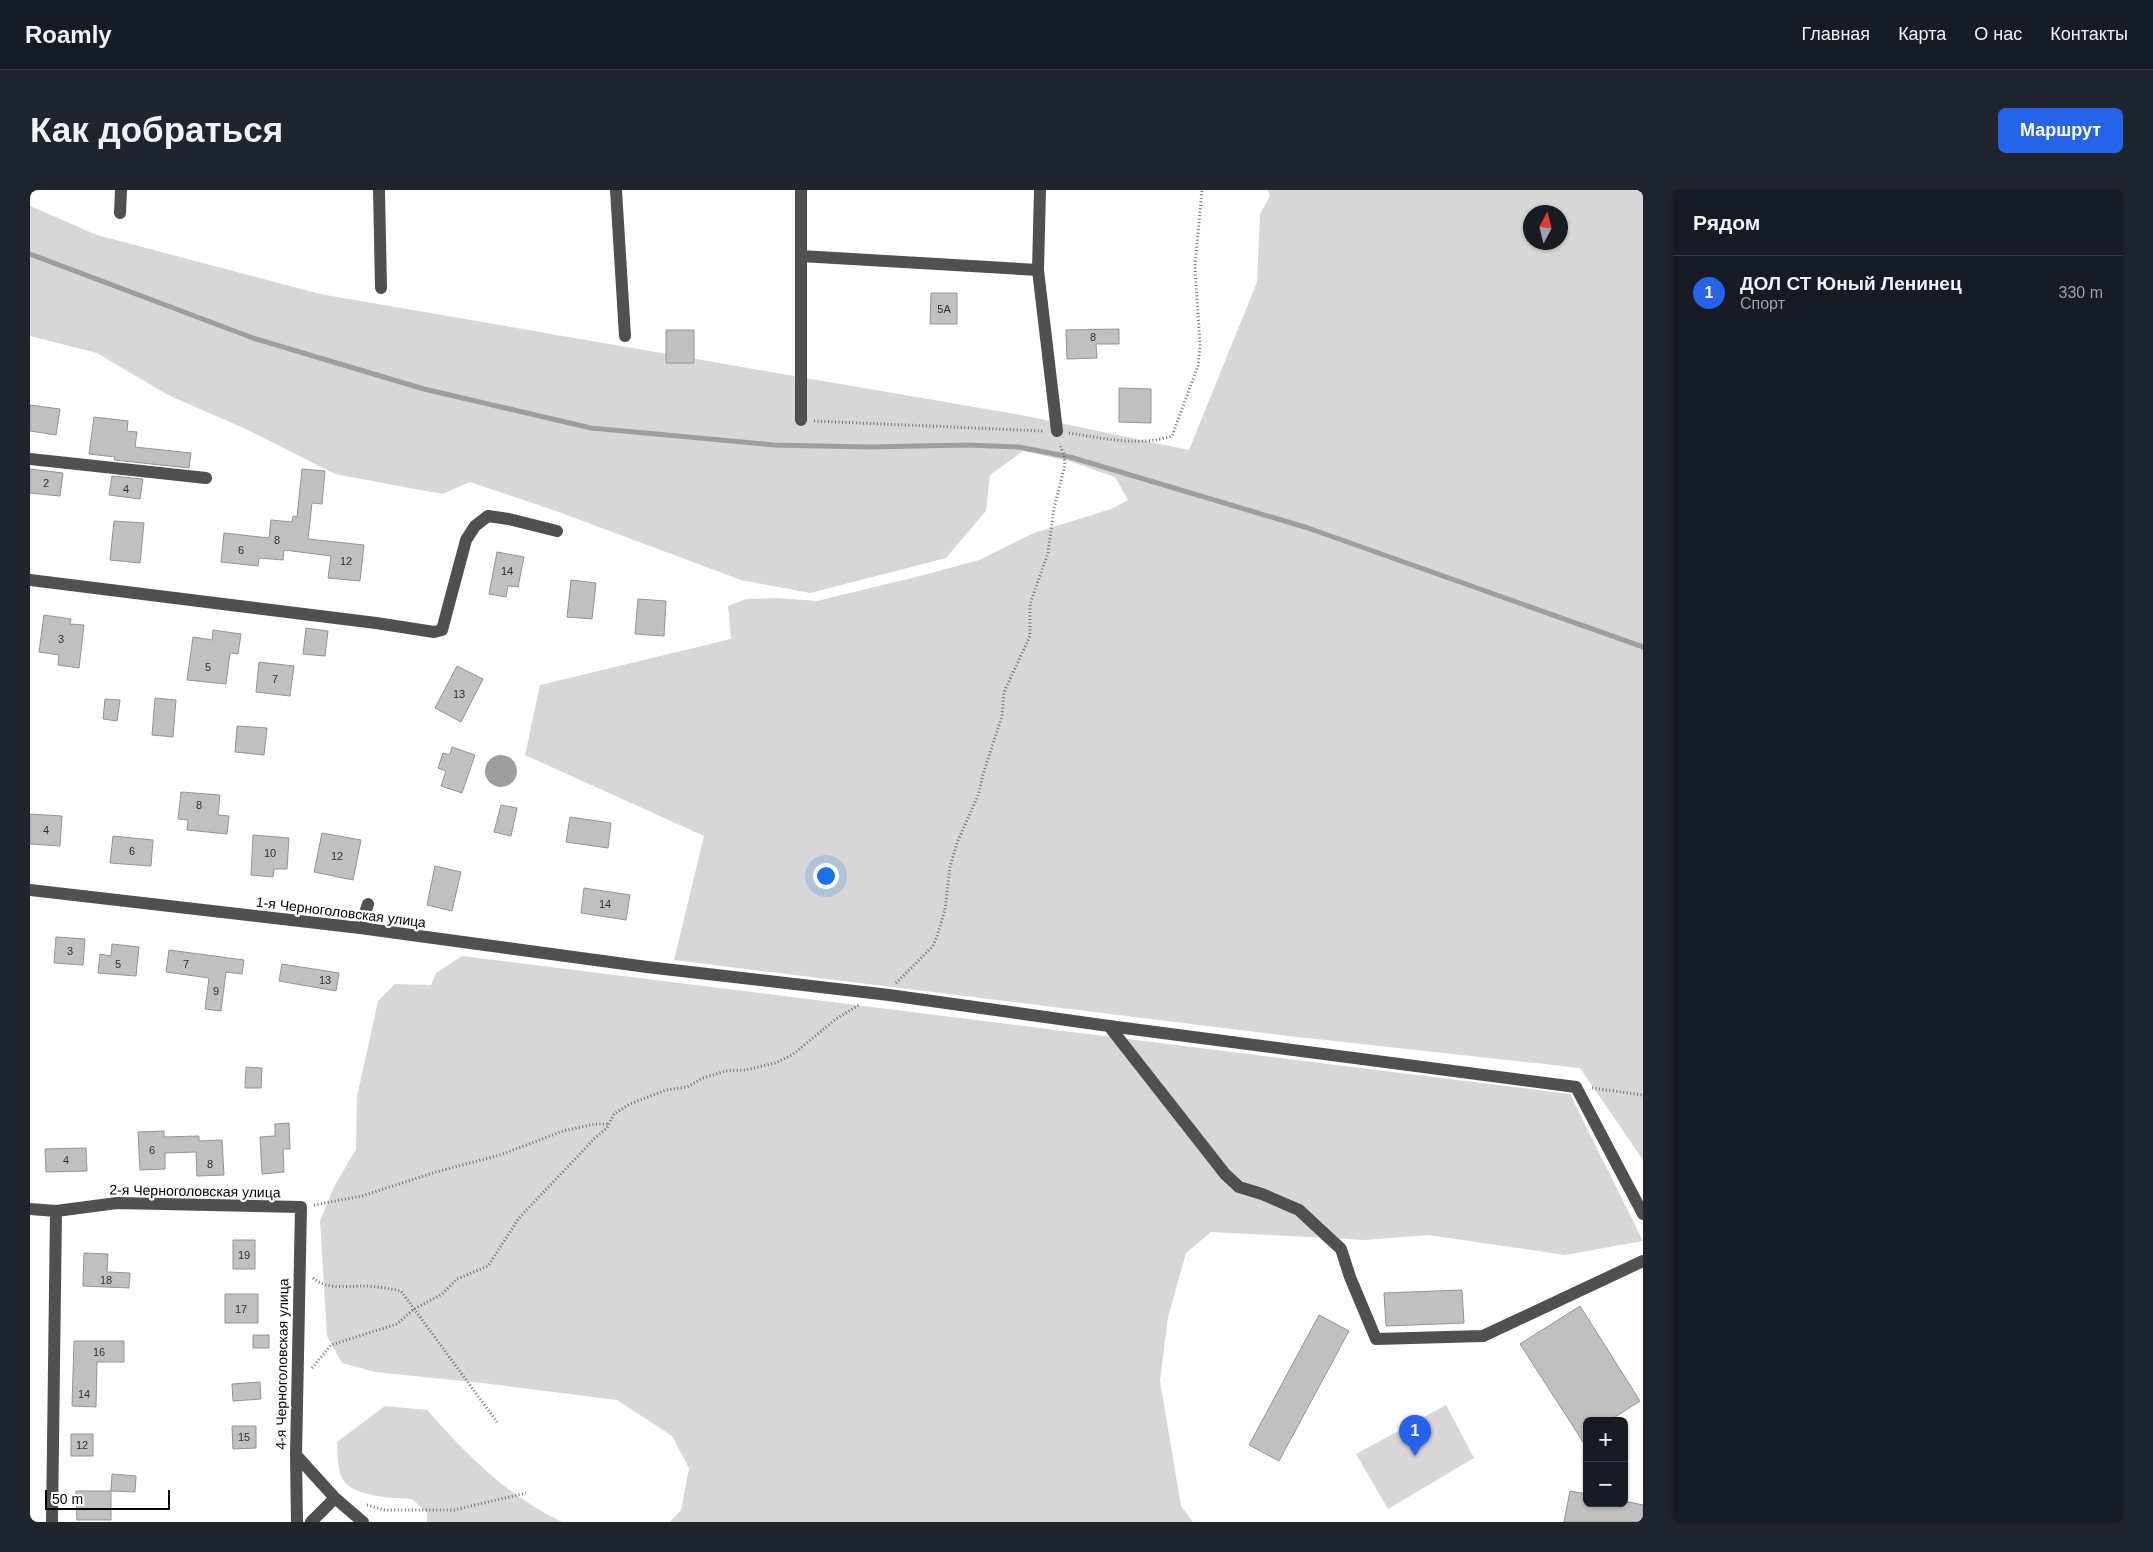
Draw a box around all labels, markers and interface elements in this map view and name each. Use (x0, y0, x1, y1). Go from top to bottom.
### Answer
text: Roamly (25, 21, 112, 48)
text: Главная (1802, 24, 1870, 44)
text: Карта (1898, 24, 1946, 44)
text: О нас (1974, 24, 2022, 44)
text: Контакты (2050, 24, 2128, 44)
button: Маршрут (1998, 108, 2123, 153)
text: Как добраться (30, 110, 283, 149)
north arrow (1523, 205, 1568, 250)
text: Рядом (1693, 211, 1760, 234)
text: ДОЛ СТ Юный Ленинец (1740, 273, 1962, 294)
text: 1 (1705, 284, 1713, 301)
text: 330 m (2059, 284, 2103, 301)
text: Спорт (1740, 295, 1785, 312)
house number: 5А (937, 303, 951, 315)
house number: 8 (1090, 331, 1096, 343)
house number: 2 (43, 477, 49, 489)
house number: 4 (123, 483, 129, 495)
house number: 8 (274, 534, 280, 546)
house number: 6 (238, 544, 244, 556)
house number: 12 (340, 555, 352, 567)
house number: 14 (501, 565, 513, 577)
house number: 3 (58, 633, 64, 645)
house number: 5 (205, 661, 211, 673)
house number: 7 (272, 673, 278, 685)
house number: 13 (453, 688, 465, 700)
house number: 8 (196, 799, 202, 811)
house number: 4 (43, 824, 49, 836)
house number: 6 (129, 845, 135, 857)
house number: 10 (264, 847, 276, 859)
house number: 12 (331, 850, 343, 862)
your location (813, 863, 839, 889)
street label: 1-я Черноголовская улица (255, 894, 427, 930)
house number: 14 (599, 898, 611, 910)
house number: 3 (67, 945, 73, 957)
house number: 5 (115, 958, 121, 970)
house number: 7 (183, 958, 189, 970)
house number: 13 (319, 974, 331, 986)
house number: 9 (213, 985, 219, 997)
house number: 6 (149, 1144, 155, 1156)
house number: 4 (63, 1154, 69, 1166)
house number: 8 (207, 1158, 213, 1170)
street label: 2-я Черноголовская улица (109, 1182, 281, 1200)
house number: 19 (238, 1249, 250, 1261)
house number: 18 (100, 1274, 112, 1286)
street label: 4-я Черноголовская улица (273, 1278, 291, 1450)
house number: 17 (235, 1303, 247, 1315)
house number: 16 (93, 1346, 105, 1358)
house number: 14 (78, 1388, 90, 1400)
pin: 1 (1399, 1415, 1431, 1456)
map controls (1583, 1417, 1628, 1507)
button: + (1583, 1417, 1628, 1462)
house number: 15 (238, 1431, 250, 1443)
house number: 12 (76, 1439, 88, 1451)
button: − (1583, 1462, 1628, 1507)
scale bar (45, 1487, 170, 1510)
text: 50 m (52, 1491, 83, 1507)

